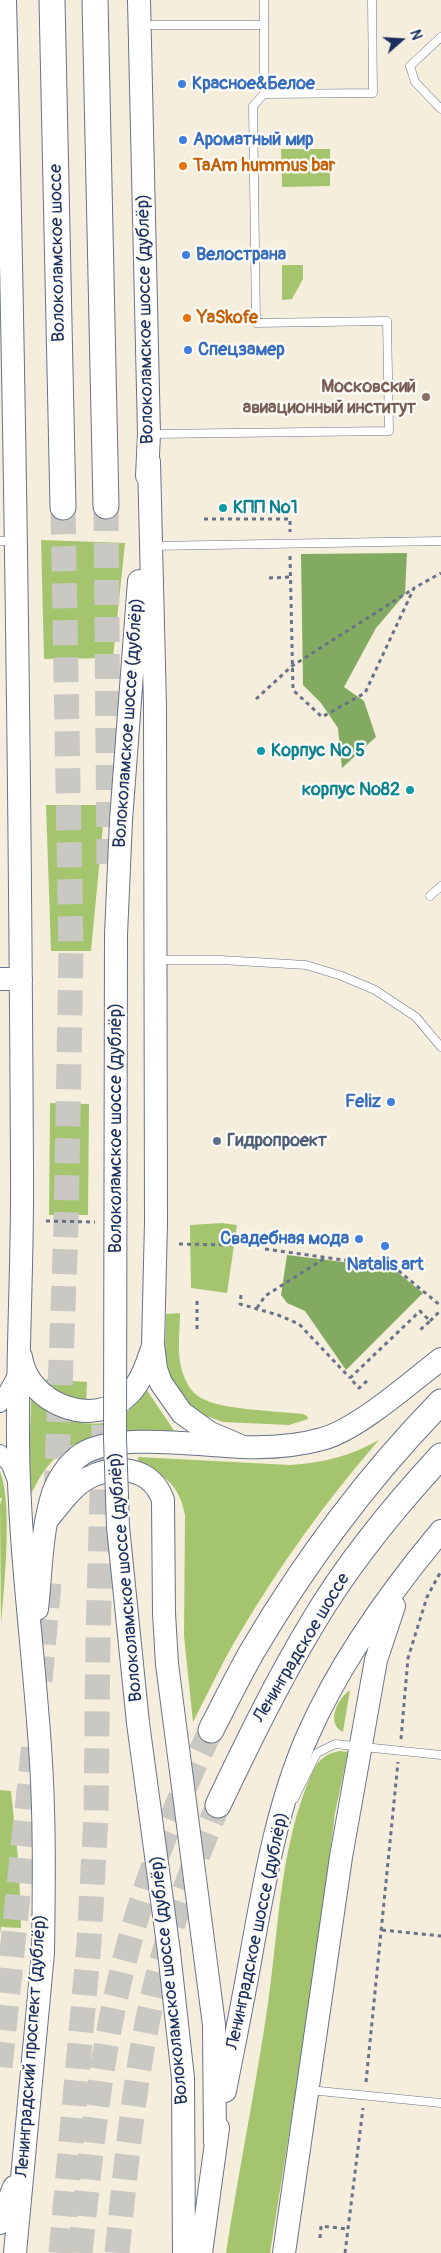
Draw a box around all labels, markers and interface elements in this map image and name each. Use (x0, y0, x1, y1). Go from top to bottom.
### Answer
north arrow (376, 15, 426, 65)
text: N (406, 28, 425, 42)
place label: Красное&Белое (192, 73, 315, 95)
marker: Красное&Белое (176, 78, 188, 90)
place label: Ароматный мир (193, 129, 314, 151)
marker: Ароматный мир (177, 134, 189, 146)
place label: TaAm hummus bar (193, 155, 335, 177)
marker: TaAm hummus bar (177, 160, 189, 172)
street label: Волоколамское шоссе (46, 164, 70, 342)
street label: Волоколамское шоссе (дублёр) (133, 194, 159, 444)
place label: Велострана (196, 244, 286, 266)
marker: Велострана (180, 249, 192, 261)
place label: YaSkofe (197, 307, 258, 329)
marker: YaSkofe (181, 312, 193, 324)
place label: Спецзамер (198, 339, 285, 361)
marker: Спецзамер (182, 344, 194, 356)
place label: Московский авиационный институт (243, 376, 416, 418)
marker: Московский авиационный институт (420, 391, 432, 403)
place label: КПП №1 (233, 497, 298, 519)
marker: КПП №1 (217, 502, 229, 514)
street label: Волоколамское шоссе (дублёр) (109, 597, 149, 849)
place label: Корпус № 5 (271, 740, 365, 762)
marker: Корпус № 5 (255, 745, 267, 757)
place label: корпус №82 (302, 779, 400, 801)
marker: корпус №82 (404, 784, 416, 796)
street label: Волоколамское шоссе (дублёр) (105, 1003, 127, 1253)
place label: Feliz (345, 1091, 381, 1113)
marker: Feliz (385, 1096, 397, 1108)
place label: Гидропроект (227, 1130, 327, 1152)
marker: Гидропроект (211, 1135, 223, 1147)
place label: Свадебная мода (220, 1228, 349, 1250)
marker: Свадебная мода (353, 1233, 365, 1245)
marker: Natalis art (379, 1240, 391, 1252)
place label: Natalis art (346, 1254, 424, 1276)
street label: Волоколамское шоссе (дублёр) (104, 1451, 148, 1703)
street label: Ленинградское шоссе (249, 1570, 355, 1726)
street label: Ленинградское шоссе (дублёр) (222, 1810, 294, 2052)
street label: Волоколамское шоссе (дублёр) (146, 1854, 194, 2106)
street label: Ленинградский проспект (дублёр) (12, 1914, 52, 2178)

